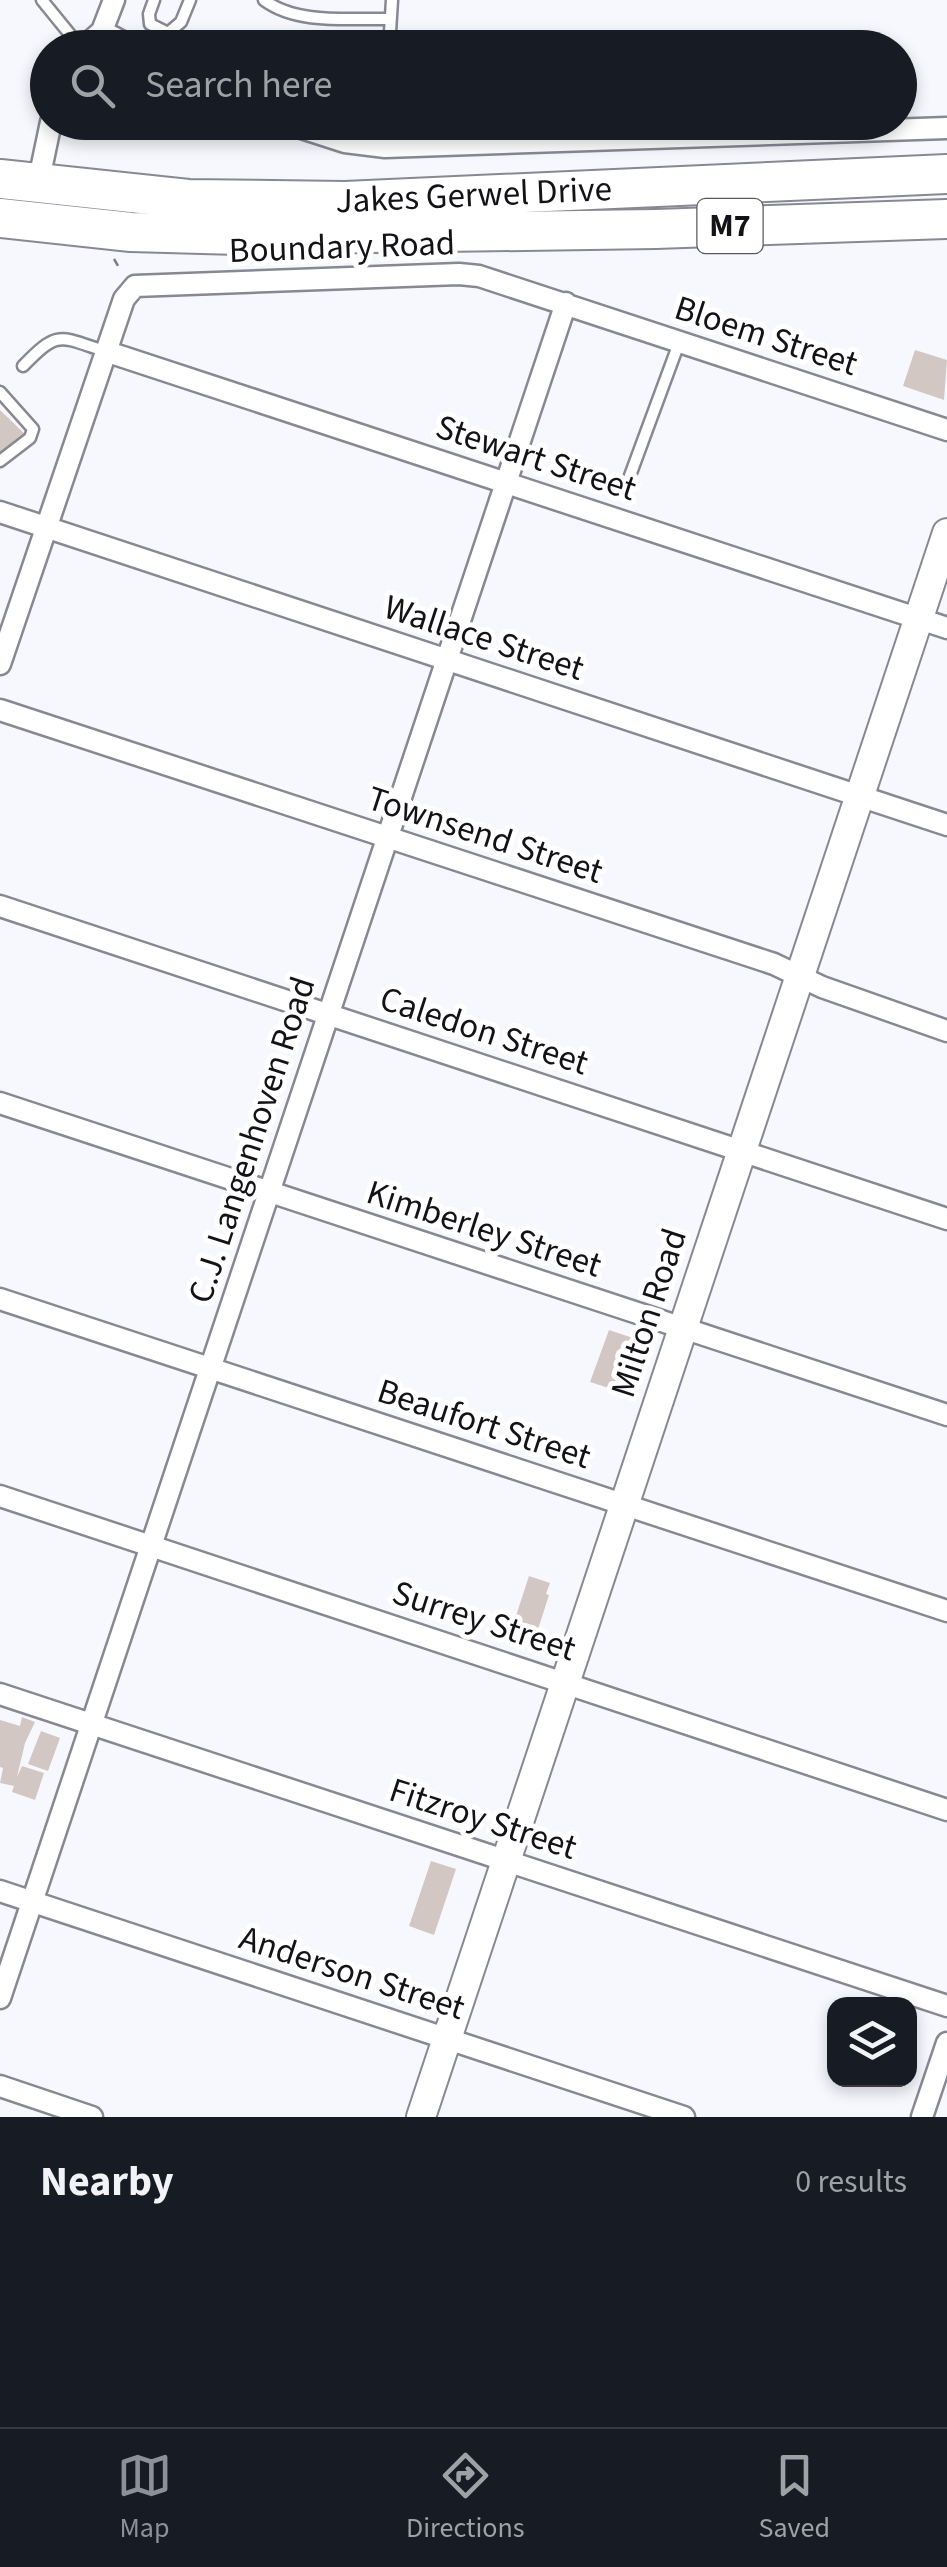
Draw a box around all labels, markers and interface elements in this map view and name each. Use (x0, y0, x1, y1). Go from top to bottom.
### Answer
search box (30, 30, 917, 140)
icon: search (65, 58, 120, 113)
text: Search here (145, 58, 332, 112)
street label: Jakes Gerwel Drive (335, 164, 613, 226)
road number: M7 (698, 199, 762, 253)
street label: Boundary Road (228, 218, 456, 276)
street label: Bloem Street (668, 283, 864, 389)
street label: Stewart Street (429, 402, 643, 514)
street label: Wallace Street (378, 582, 590, 694)
street label: Townsend Street (361, 773, 609, 897)
street label: C.J. Langenhoven Road (176, 970, 328, 1310)
street label: Caledon Street (373, 974, 595, 1088)
street label: Kimberley Street (360, 1167, 608, 1291)
street label: Milton Road (598, 1222, 700, 1404)
street label: Beaufort Street (371, 1366, 597, 1482)
street label: Surrey Street (386, 1568, 582, 1674)
street label: Fitzroy Street (383, 1765, 583, 1873)
street label: Anderson Street (233, 1913, 471, 2033)
map controls (827, 1997, 917, 2087)
button: layers (827, 1997, 917, 2087)
text: Nearby (40, 2152, 174, 2212)
text: 0 results (795, 2159, 907, 2205)
tab: Map (117, 2448, 172, 2548)
tab: Directions (406, 2448, 525, 2548)
tab: Saved (759, 2448, 830, 2548)

